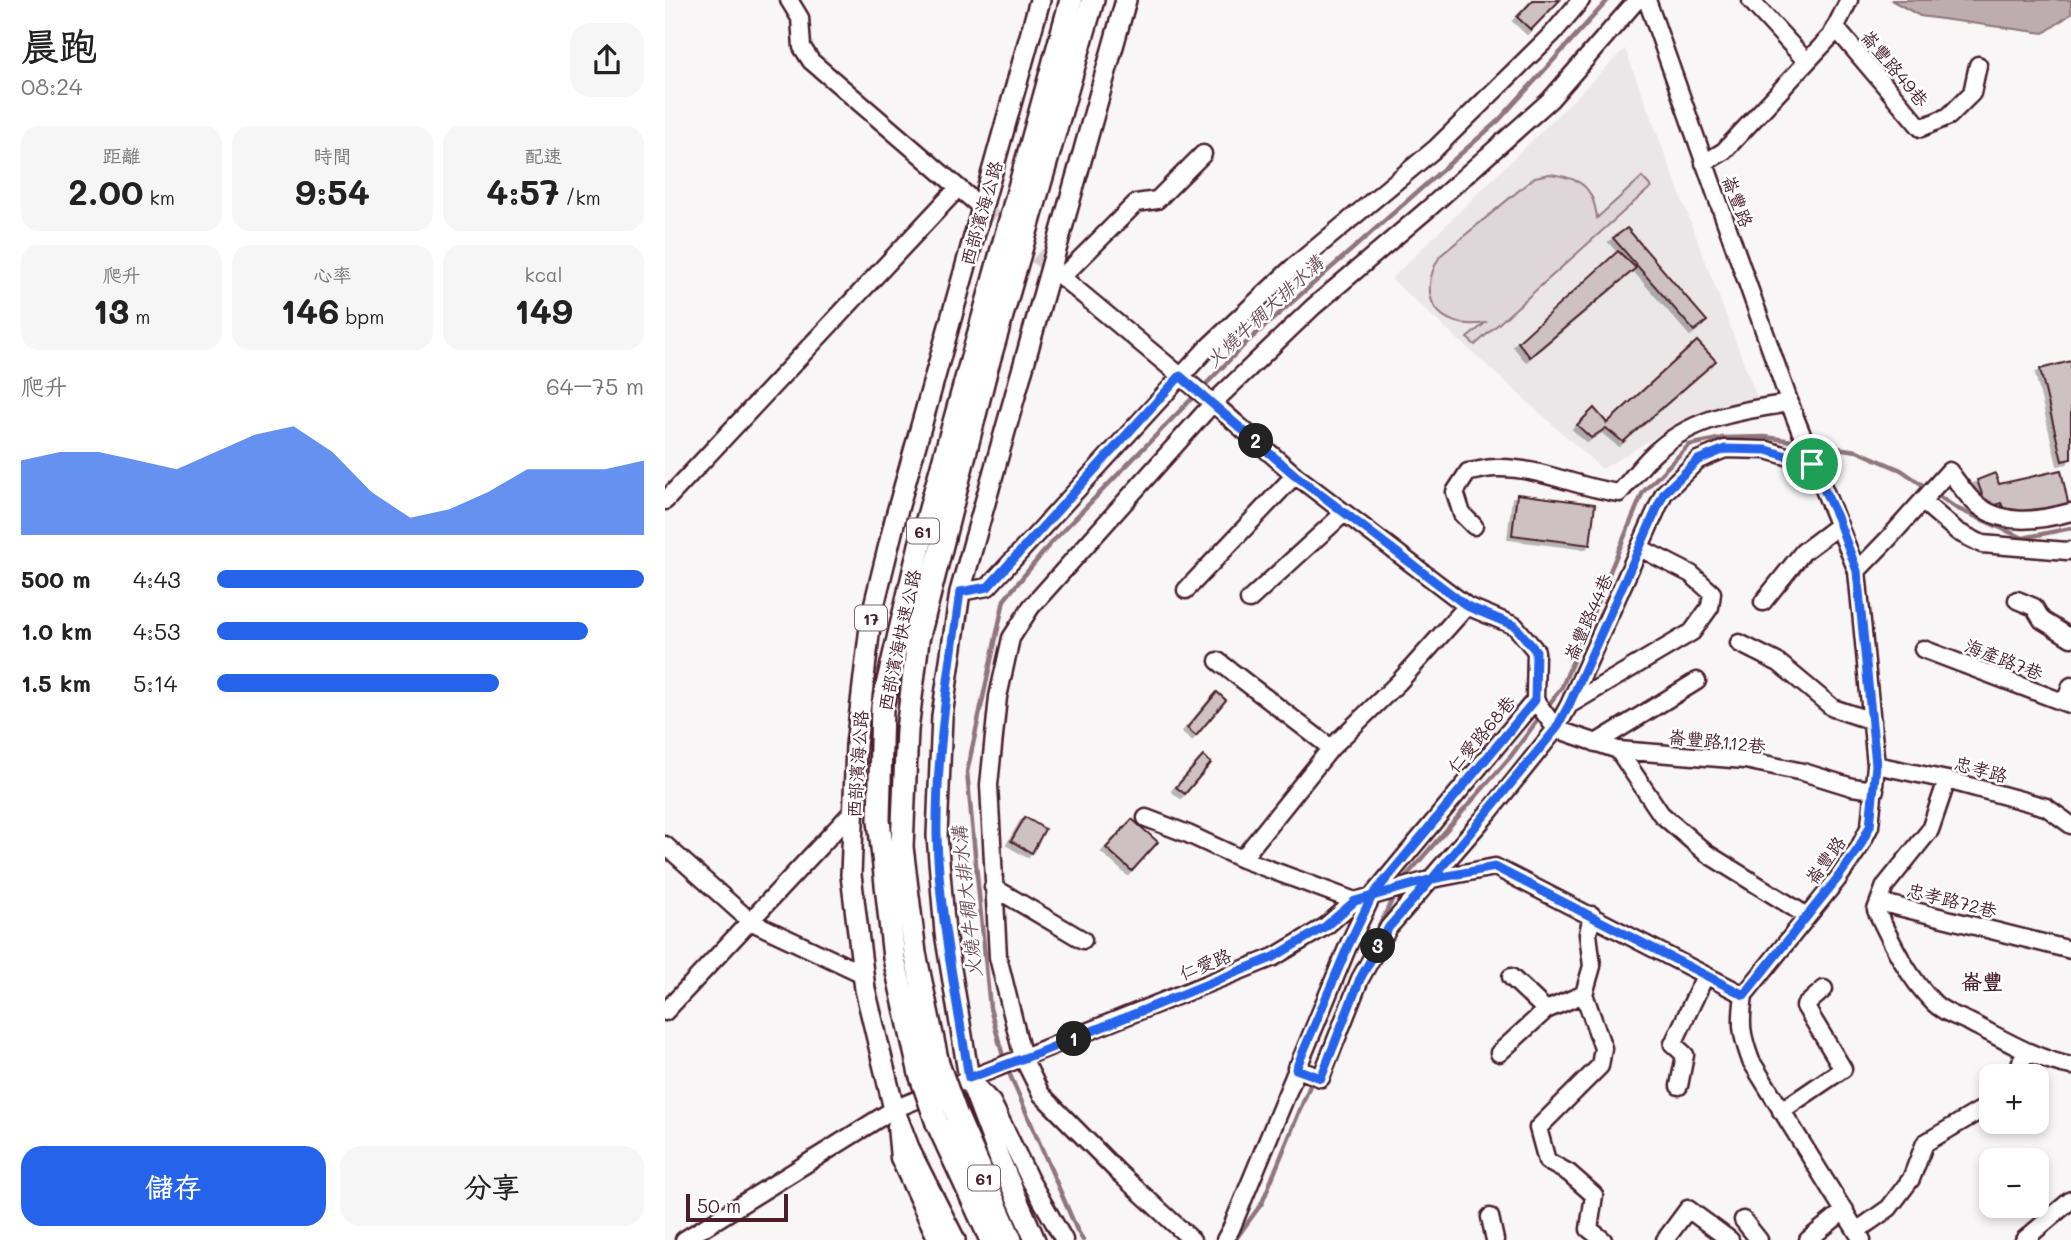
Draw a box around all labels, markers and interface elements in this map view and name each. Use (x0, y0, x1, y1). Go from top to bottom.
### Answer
text: 晨跑 (21, 20, 97, 70)
button: share (570, 23, 644, 97)
street label: 崙豐路49巷 (1856, 25, 1934, 111)
text: 08:24 (21, 71, 83, 101)
text: 距離 (102, 143, 141, 168)
text: 時間 (313, 143, 352, 168)
text: 配速 (524, 143, 563, 168)
street label: 西部濱海公路 (955, 158, 1007, 268)
text: 2.00 (68, 168, 144, 214)
text: 9:54 (295, 168, 370, 214)
text: 4:57 (486, 168, 559, 214)
street label: 崙豐路 (1717, 171, 1759, 231)
text: km (144, 185, 175, 210)
text: /km (559, 185, 601, 210)
water label: 火燒牛稠大排水溝 (1200, 249, 1330, 372)
text: 爬升 (102, 262, 141, 287)
text: 心率 (313, 262, 352, 287)
text: kcal (525, 262, 562, 287)
text: 13 (93, 287, 129, 333)
text: 146 (281, 287, 339, 333)
text: 149 (514, 287, 573, 333)
text: m (129, 304, 150, 329)
text: bpm (339, 304, 384, 329)
text: 爬升 (21, 371, 67, 401)
text: 64–75 m (546, 371, 644, 401)
pin: 2 (1239, 424, 1273, 458)
text: 2 (1250, 428, 1261, 453)
pin (1782, 434, 1842, 494)
icon: arrive (1793, 445, 1831, 483)
road number: 61 (907, 518, 939, 544)
text: 500 m (21, 564, 91, 594)
text: 4:43 (133, 564, 181, 594)
street label: 西部濱海快速公路 (872, 567, 926, 713)
street label: 崙豐路44巷 (1558, 570, 1618, 664)
road number: 17 (855, 606, 887, 631)
text: 1.0 km (21, 616, 92, 646)
text: 4:53 (133, 616, 181, 646)
street label: 海產路7巷 (1961, 633, 2047, 685)
text: 1.5 km (21, 668, 91, 698)
text: 5:14 (133, 668, 177, 698)
street label: 仁愛路68巷 (1442, 690, 1520, 778)
street label: 西部濱海公路 (841, 709, 873, 819)
street label: 崙豐路112巷 (1667, 724, 1767, 758)
street label: 忠孝路 (1952, 750, 2010, 788)
water label: 火燒牛稠大排水溝 (945, 823, 986, 979)
street label: 崙豐路 (1799, 831, 1851, 889)
street label: 忠孝路72巷 (1904, 877, 2000, 923)
pin: 3 (1361, 928, 1395, 964)
text: 3 (1372, 933, 1383, 958)
street label: 仁愛路 (1175, 943, 1235, 985)
district label: 崙豐 (1961, 967, 2003, 994)
pin: 1 (1057, 1021, 1091, 1056)
text: 1 (1069, 1026, 1078, 1051)
map controls (1979, 1064, 2049, 1218)
button: + (1979, 1064, 2049, 1134)
button: 儲存 (21, 1146, 326, 1226)
button: 分享 (340, 1146, 644, 1226)
button: − (1979, 1148, 2049, 1218)
road number: 61 (968, 1166, 1000, 1190)
scale bar (686, 1191, 787, 1223)
text: 50 m (697, 1193, 741, 1218)

